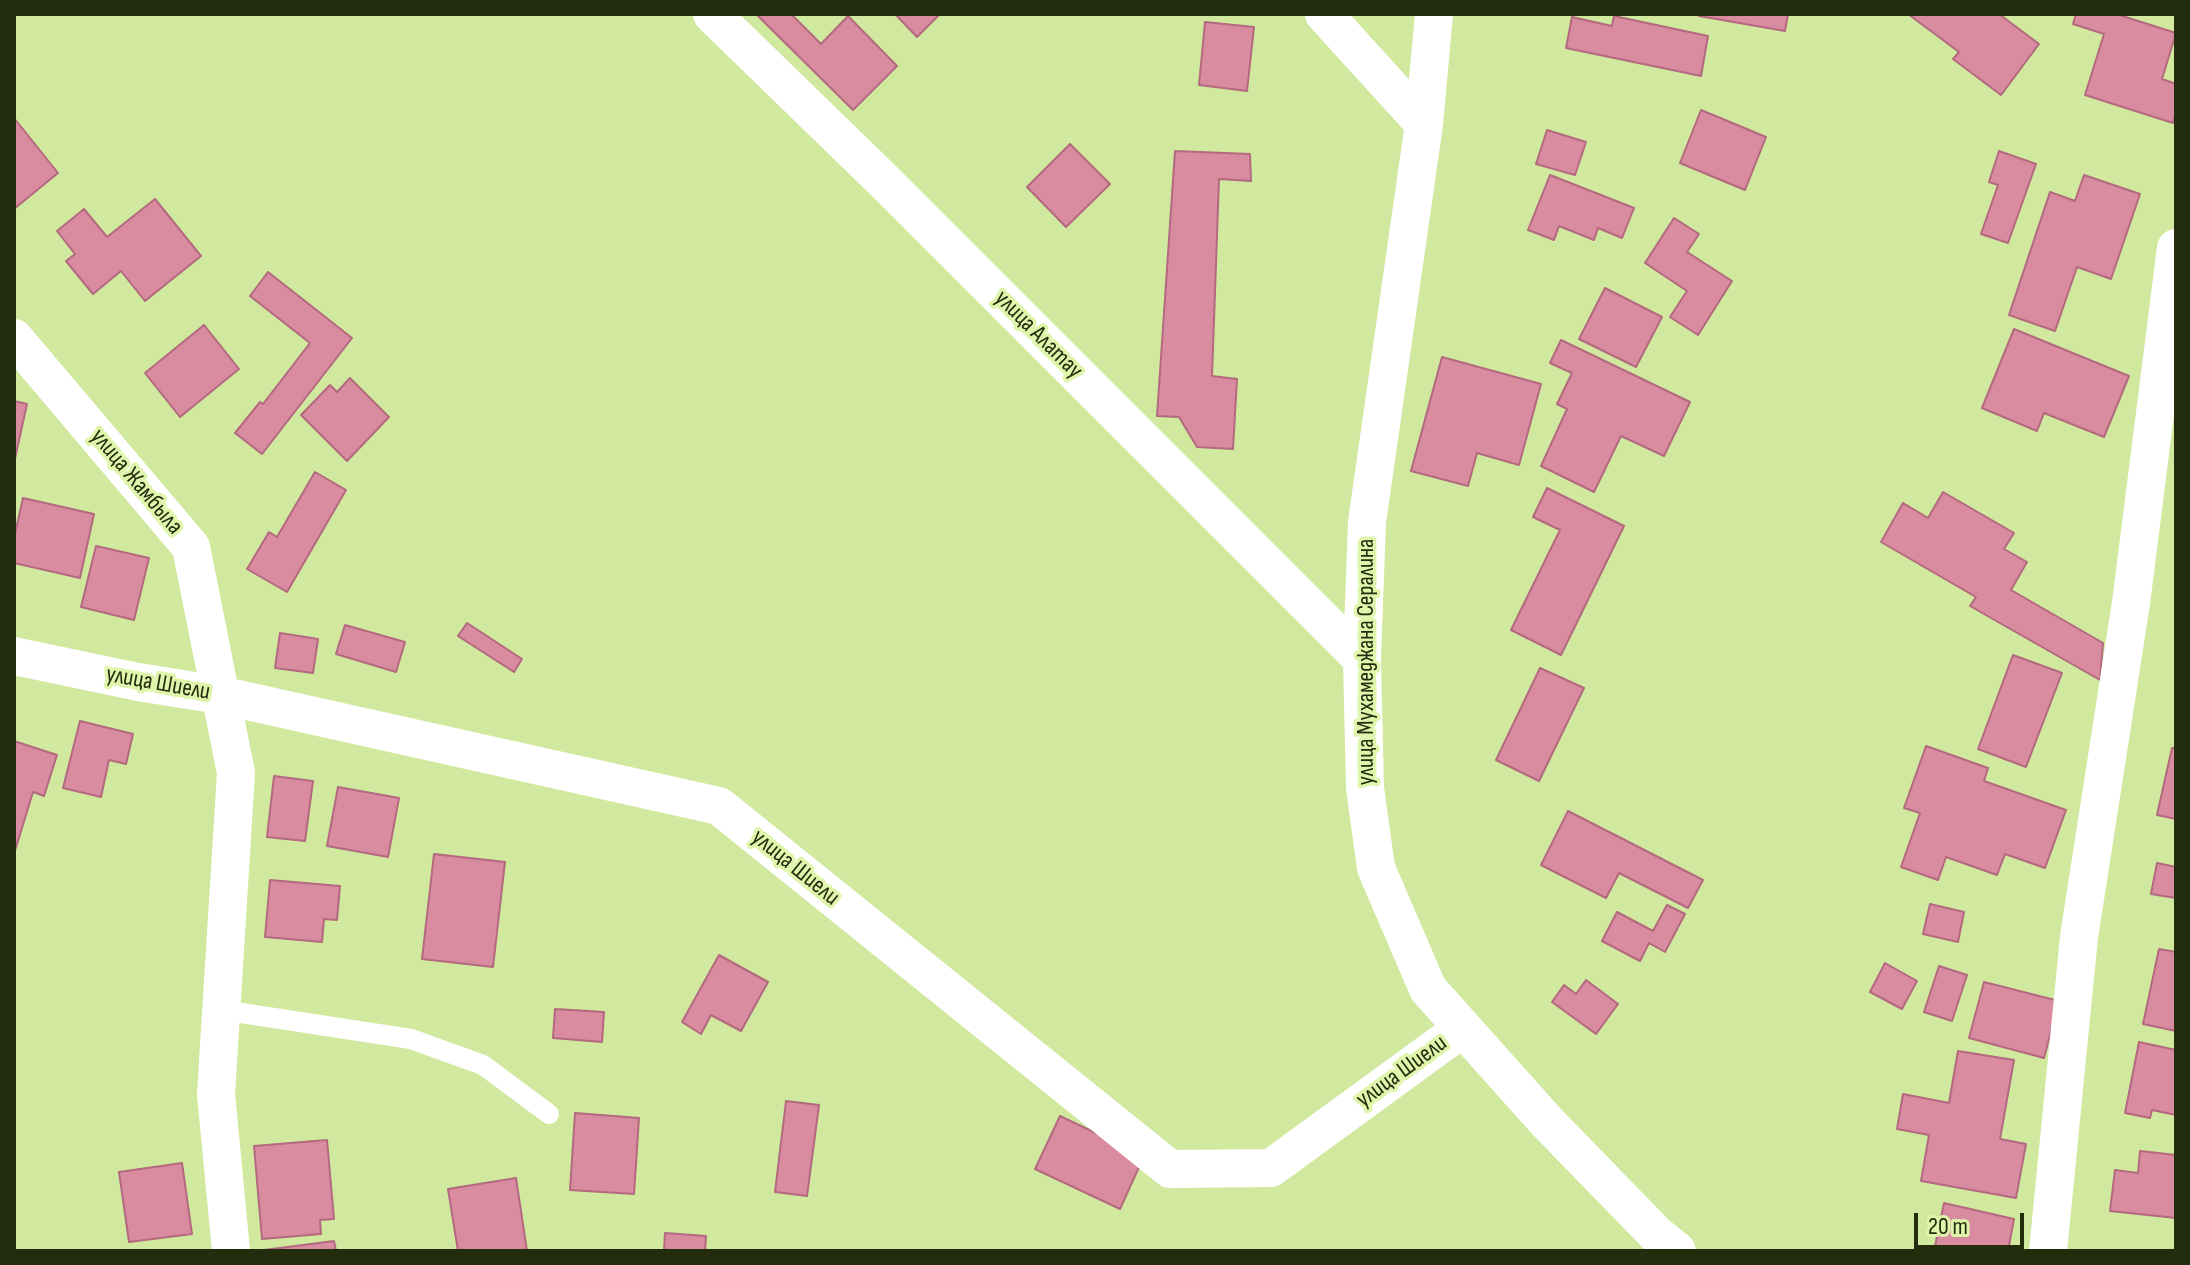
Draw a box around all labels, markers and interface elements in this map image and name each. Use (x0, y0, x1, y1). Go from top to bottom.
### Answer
street label: улица Алатау (988, 285, 1088, 385)
street label: улица Жамбыла (84, 423, 188, 541)
street label: улица Мухамеджана Сералина (1353, 539, 1381, 785)
street label: улица Шиели (104, 661, 212, 707)
street label: улица Шиели (745, 824, 845, 912)
street label: улица Шиели (1351, 1029, 1453, 1115)
scale bar (1918, 1197, 2028, 1247)
text: 20 m (1928, 1212, 1968, 1241)

